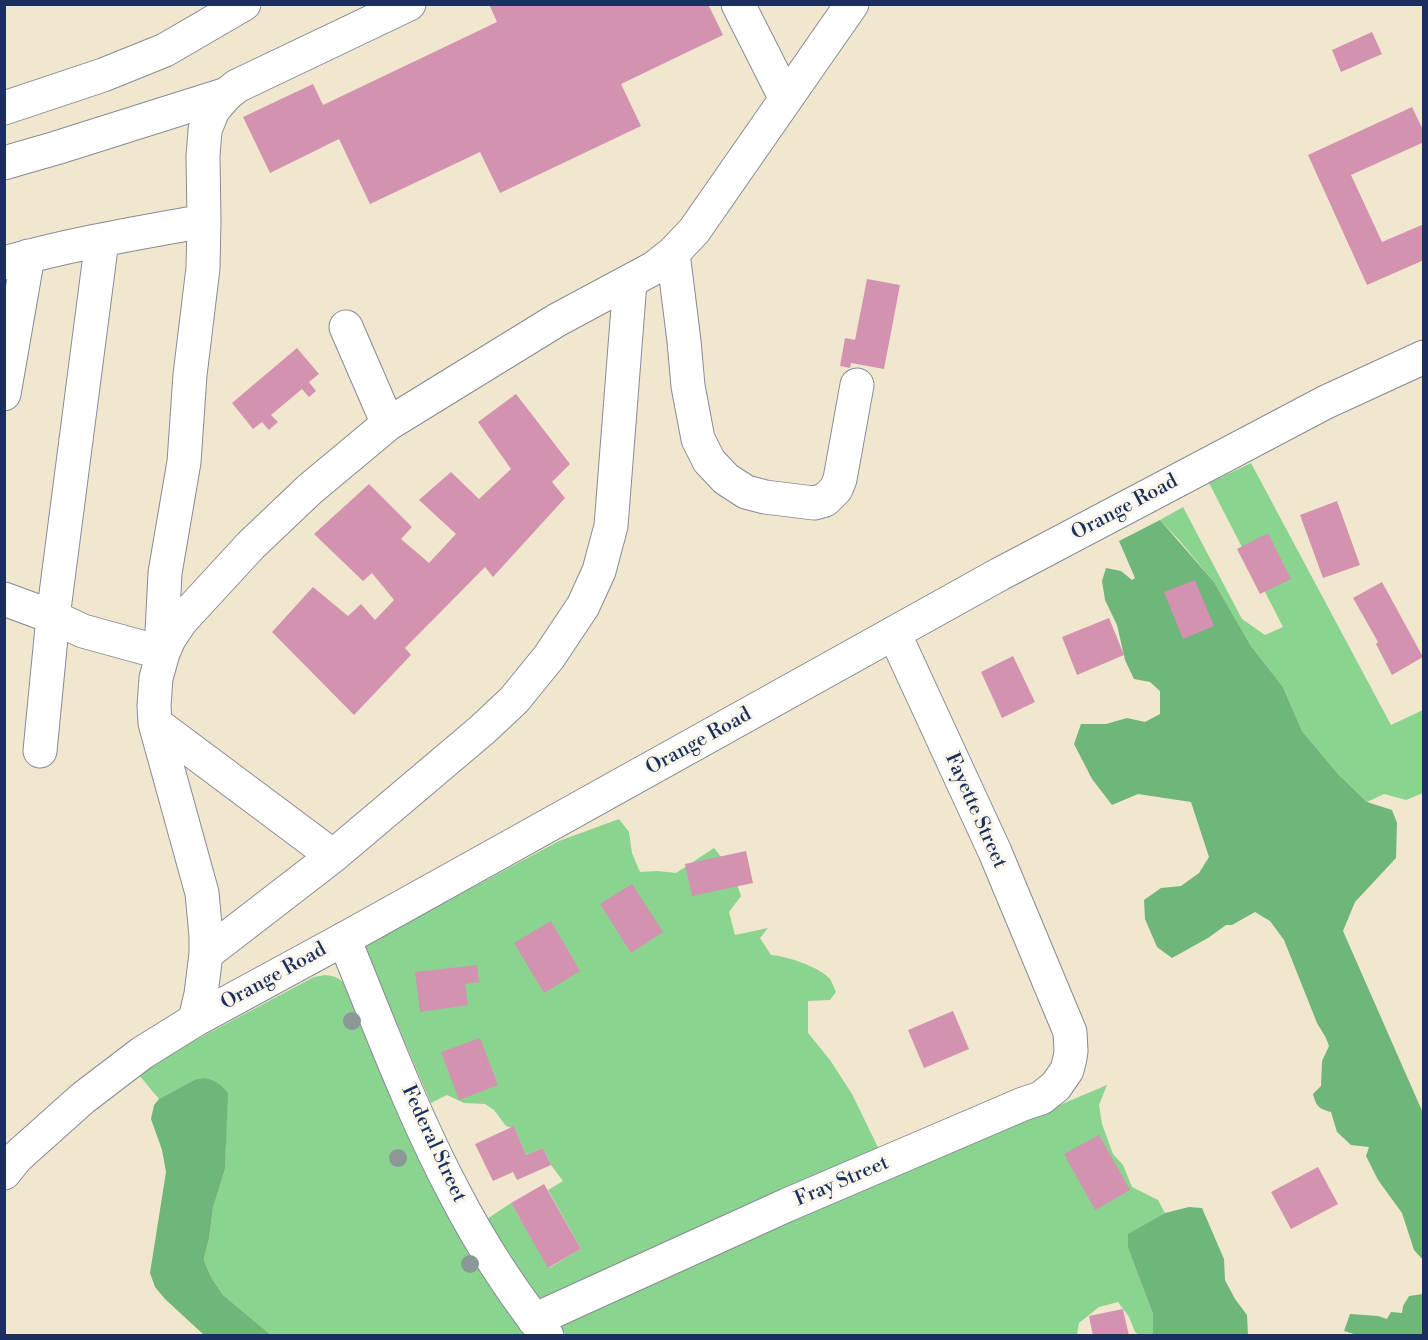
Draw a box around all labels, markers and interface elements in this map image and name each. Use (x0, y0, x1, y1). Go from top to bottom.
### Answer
street label: Orange Road (1068, 470, 1182, 546)
street label: Orange Road (642, 703, 756, 781)
street label: Fayette Street (939, 750, 1011, 872)
street label: Orange Road (217, 938, 331, 1016)
street label: Federal Street (395, 1082, 471, 1206)
street label: Fray Street (791, 1151, 893, 1213)

